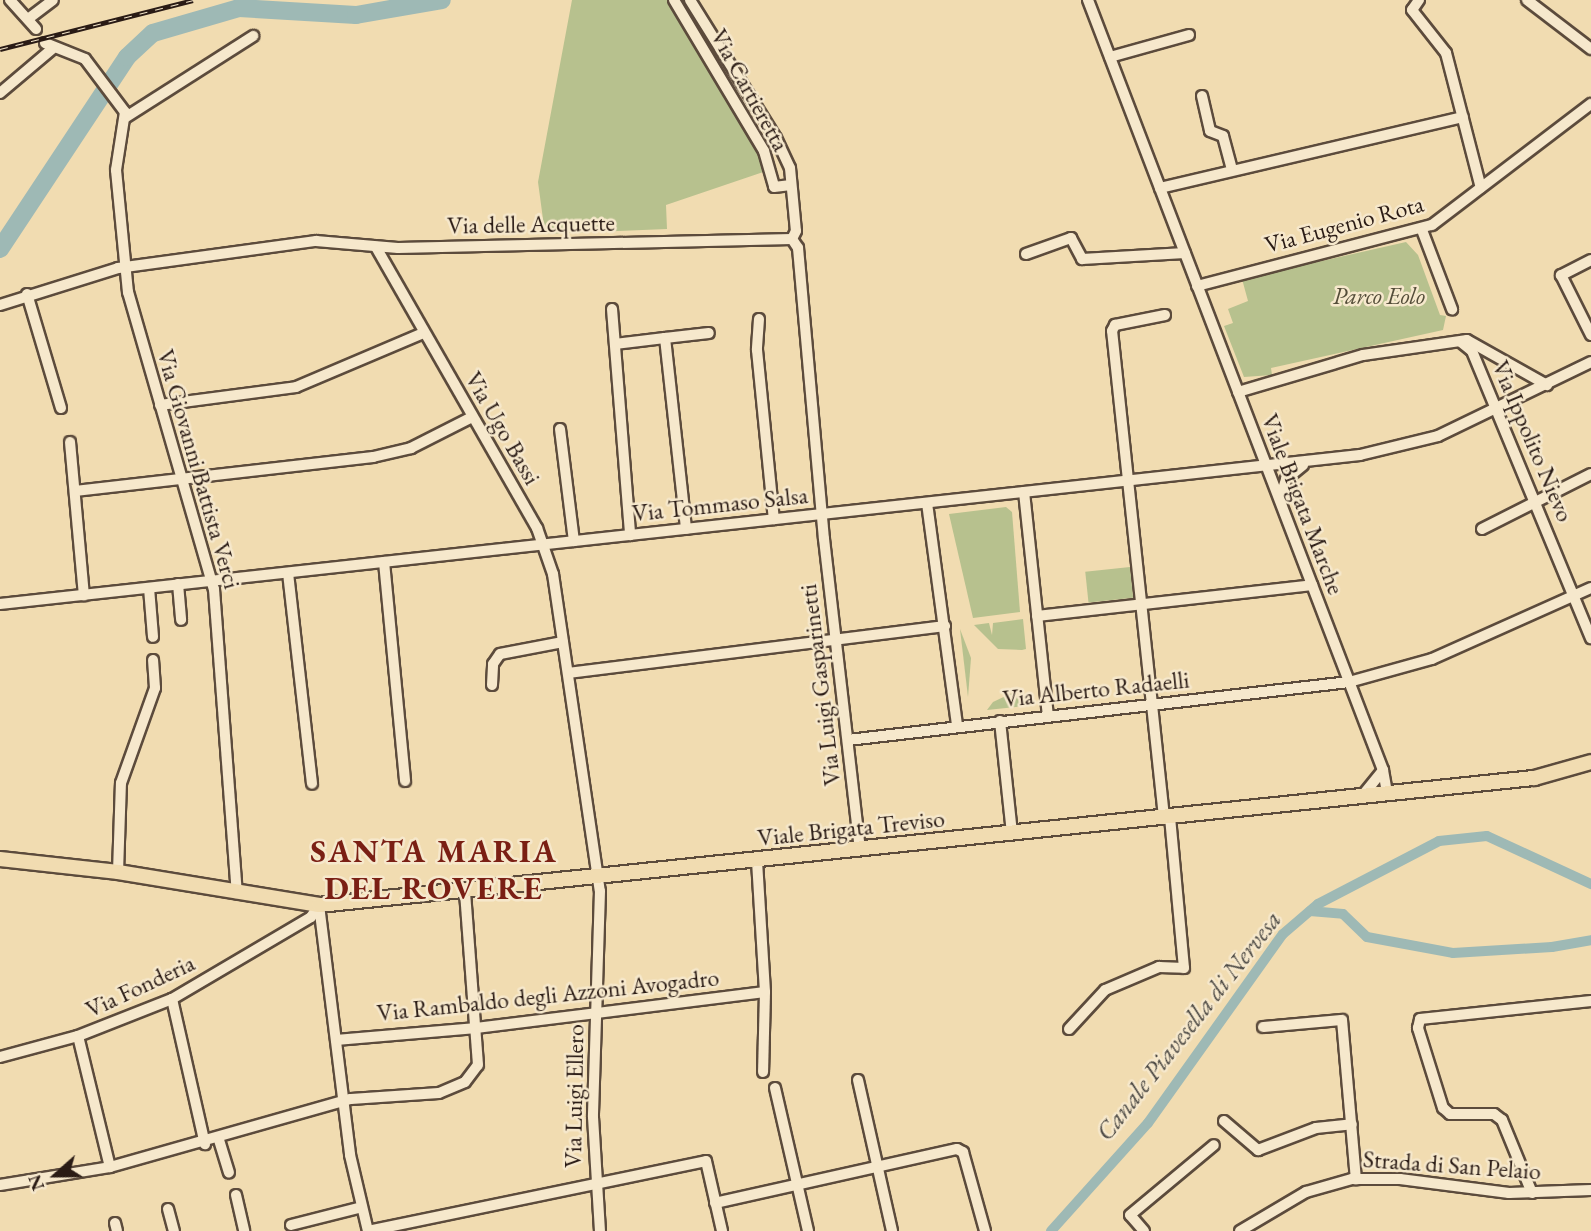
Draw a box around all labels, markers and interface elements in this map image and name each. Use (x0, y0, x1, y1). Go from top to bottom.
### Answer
street label: Via Cartieretta (705, 24, 795, 156)
street label: Via Eugenio Rota (1261, 189, 1427, 259)
street label: Via delle Acquette (447, 208, 615, 240)
park label: Parco Eolo (1333, 282, 1425, 310)
street label: Via Giovanni Battista Verci (151, 346, 247, 592)
street label: Via Ippolito Nievo (1486, 356, 1580, 526)
street label: Via Ugo Bassi (459, 366, 547, 490)
street label: Viale Brigata Marche (1255, 410, 1351, 598)
street label: Via Tommaso Salsa (631, 480, 809, 528)
street label: Via Luigi Gasparinetti (793, 583, 847, 787)
street label: Via Alberto Radaelli (1001, 665, 1191, 713)
street label: Viale Brigata Treviso (756, 804, 946, 852)
district label: SANTA MARIA DEL ROVERE (312, 833, 556, 908)
water label: Canale Piavesella di Nervesa (1090, 905, 1288, 1147)
street label: Via Fonderia (81, 948, 199, 1024)
street label: Via Rambaldo degli Azzoni Avogadro (375, 963, 721, 1027)
street label: Via Luigi Ellero (558, 1024, 590, 1168)
north arrow (21, 1140, 91, 1210)
street label: Strada di San Pelaio (1362, 1144, 1542, 1186)
text: N (22, 1171, 50, 1194)

